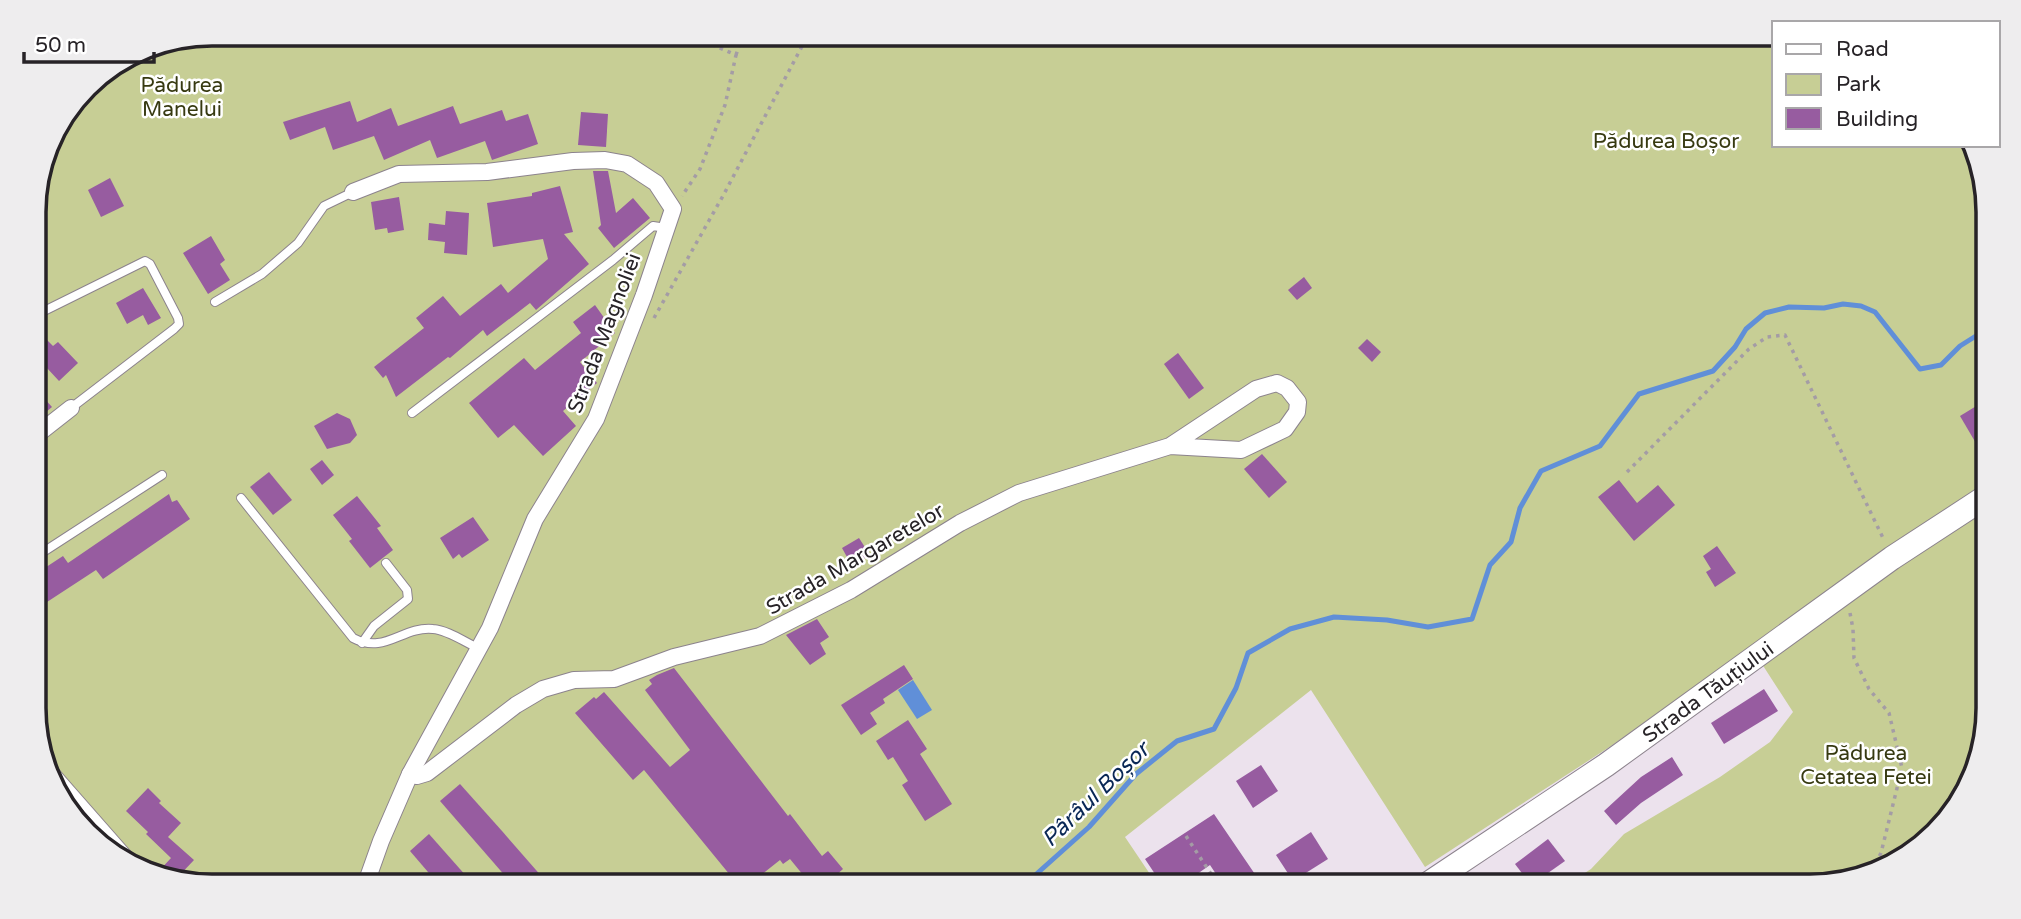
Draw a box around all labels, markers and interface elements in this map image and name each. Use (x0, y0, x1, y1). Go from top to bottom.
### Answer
scale bar (24, 21, 154, 65)
legend (1772, 21, 2000, 147)
text: 50 m (35, 33, 86, 58)
text: Road (1836, 37, 1889, 62)
text: Park (1836, 72, 1881, 97)
park label: Pădurea Manelui (141, 73, 223, 122)
text: Building (1836, 107, 1918, 132)
park label: Pădurea Boșor (1593, 129, 1739, 154)
street label: Strada Magnoliei (562, 250, 646, 417)
street label: Strada Margaretelor (762, 498, 949, 621)
street label: Strada Tăuțiului (1638, 637, 1779, 748)
water label: Pârâul Boșor (1036, 734, 1158, 853)
park label: Pădurea Cetatea Fetei (1800, 741, 1932, 790)

